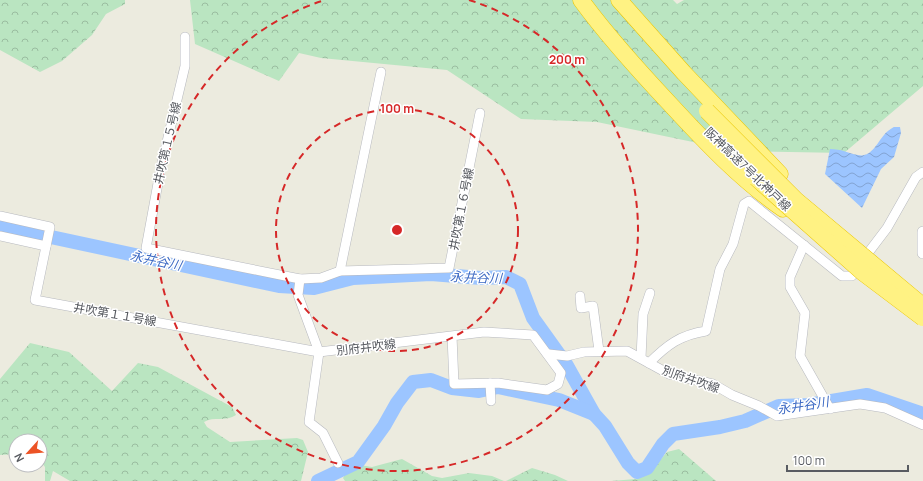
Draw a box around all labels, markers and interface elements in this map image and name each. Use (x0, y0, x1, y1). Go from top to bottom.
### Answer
text: 200 m (549, 51, 585, 68)
street label: 井吹第１５号線 (149, 100, 185, 186)
text: 100 m (380, 100, 414, 117)
street label: 阪神高速7号北神戸線 (701, 123, 795, 215)
street label: 井吹第１６号線 (445, 166, 477, 252)
centre of rings (390, 223, 404, 237)
water label: 永井谷川 (129, 246, 185, 275)
water label: 永井谷川 (450, 267, 504, 287)
street label: 井吹第１１号線 (72, 298, 158, 330)
street label: 別府井吹線 (335, 335, 397, 359)
street label: 別府井吹線 (660, 361, 722, 397)
water label: 永井谷川 (776, 392, 832, 418)
north arrow (8, 433, 48, 473)
scale bar (787, 447, 908, 473)
text: N (10, 451, 27, 465)
text: 100 m (793, 452, 825, 469)

